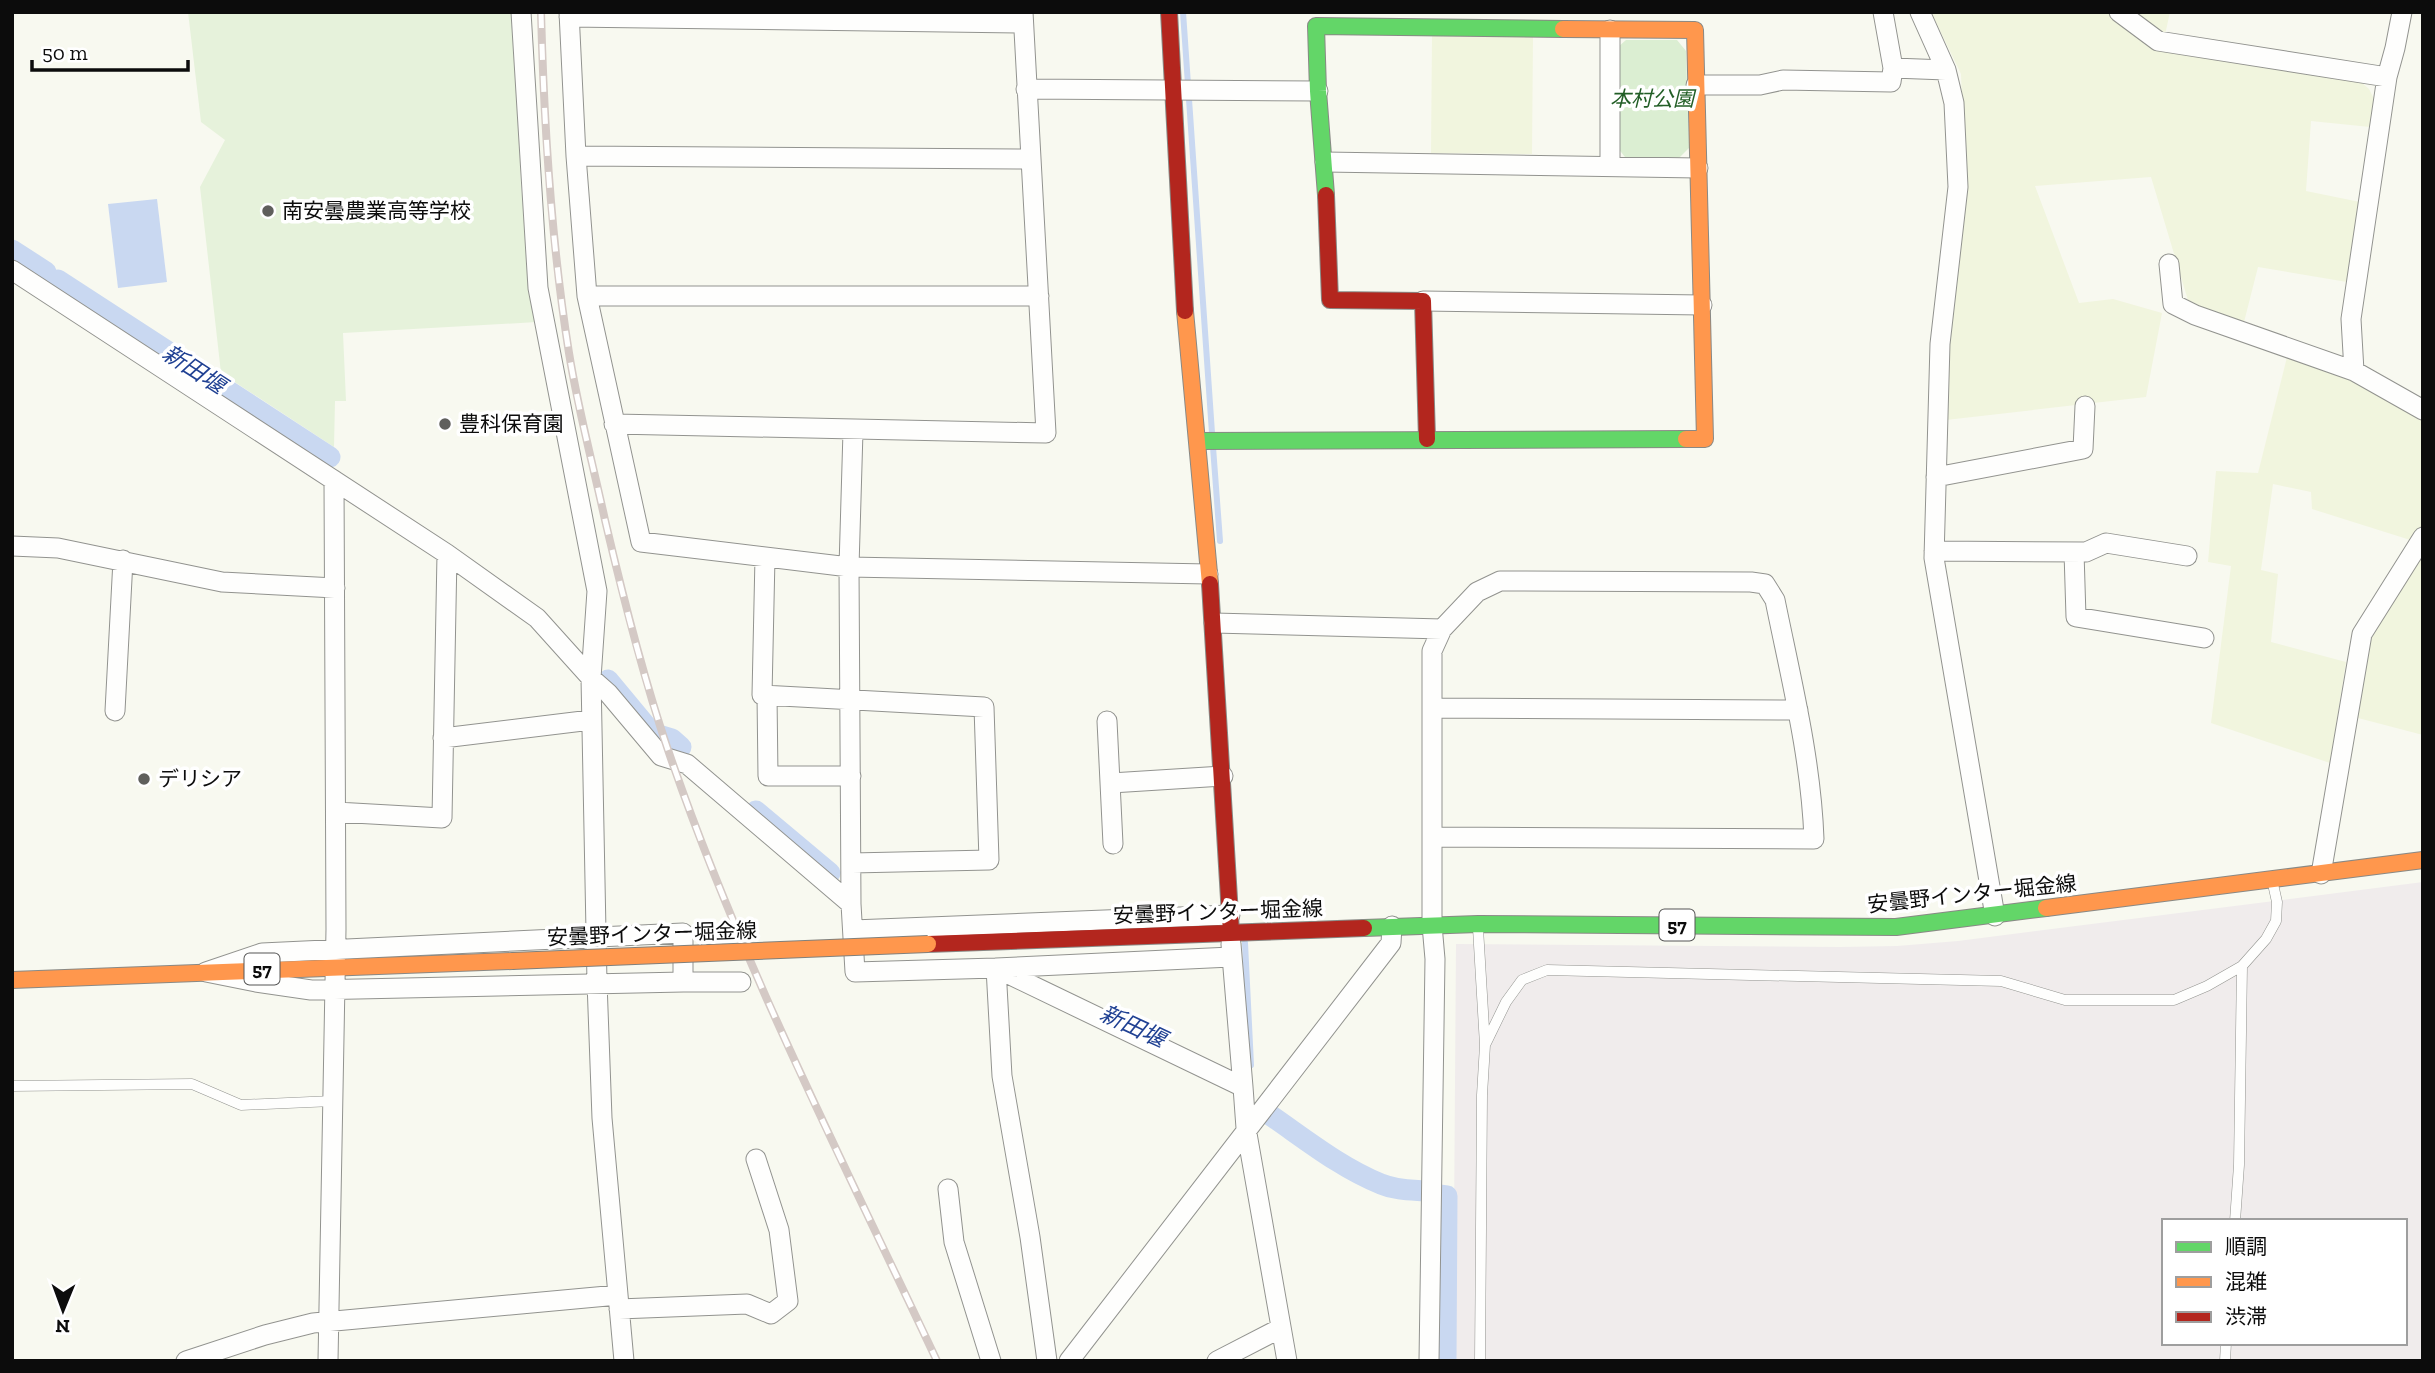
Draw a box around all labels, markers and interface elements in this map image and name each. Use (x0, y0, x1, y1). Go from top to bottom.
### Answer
scale bar (32, 28, 187, 72)
text: 50 m (42, 40, 88, 65)
park label: 本村公園 (1610, 86, 1697, 111)
place label: 南安曇農業高等学校 (282, 198, 471, 223)
marker: 南安曇農業高等学校 (260, 203, 276, 219)
water label: 新田堰 (157, 338, 234, 402)
place label: 豊科保育園 (459, 411, 564, 436)
marker: 豊科保育園 (437, 416, 453, 432)
place label: デリシア (158, 766, 242, 791)
marker: デリシア (136, 771, 152, 787)
street label: 安曇野インター堀金線 (1866, 870, 2078, 917)
street label: 安曇野インター堀金線 (1113, 895, 1323, 928)
road number: 57 (1660, 909, 1694, 940)
street label: 安曇野インター堀金線 (547, 917, 757, 950)
road number: 57 (244, 953, 280, 984)
water label: 新田堰 (1096, 999, 1174, 1055)
legend (2162, 1219, 2407, 1345)
text: 順調 (2225, 1234, 2267, 1259)
text: 混雑 (2225, 1269, 2267, 1294)
north arrow (28, 1275, 98, 1345)
text: 渋滞 (2225, 1304, 2267, 1329)
text: N (55, 1315, 70, 1338)

